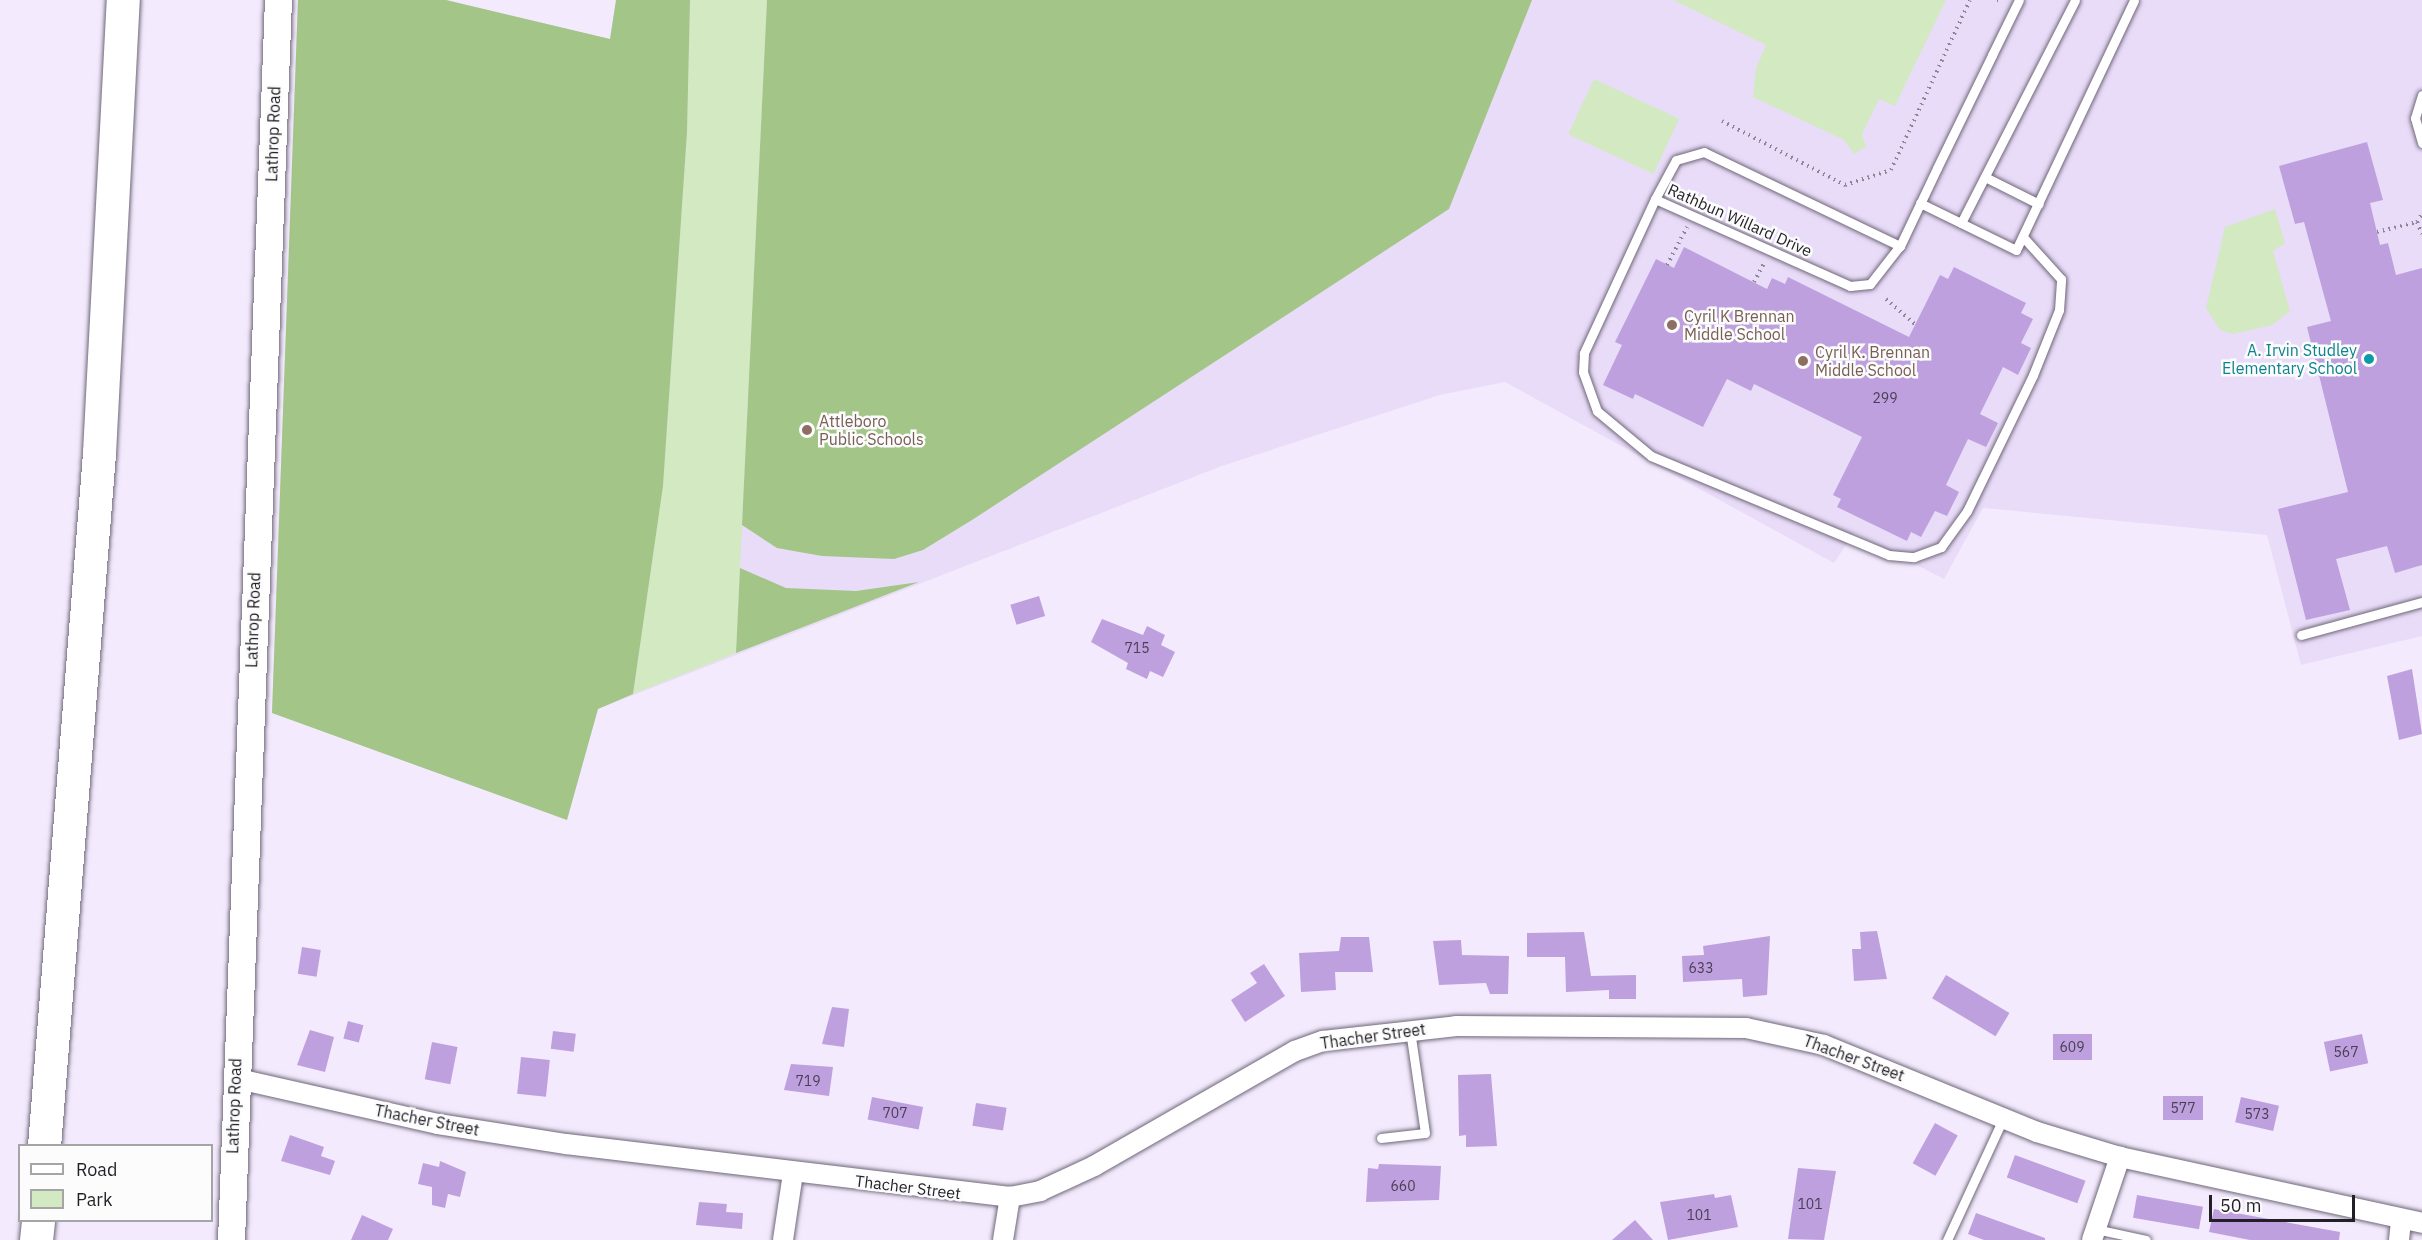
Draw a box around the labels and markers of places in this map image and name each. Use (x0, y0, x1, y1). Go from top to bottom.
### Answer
place label: Cyril K Brennan Middle School (1684, 306, 1795, 344)
marker: Cyril K Brennan Middle School (1665, 318, 1679, 332)
place label: A. Irvin Studley Elementary School (2222, 340, 2357, 378)
place label: Cyril K. Brennan Middle School (1815, 342, 1930, 380)
marker: A. Irvin Studley Elementary School (2362, 352, 2376, 366)
marker: Cyril K. Brennan Middle School (1796, 354, 1810, 368)
place label: Attleboro Public Schools (819, 411, 924, 449)
marker: Attleboro Public Schools (800, 423, 814, 437)

